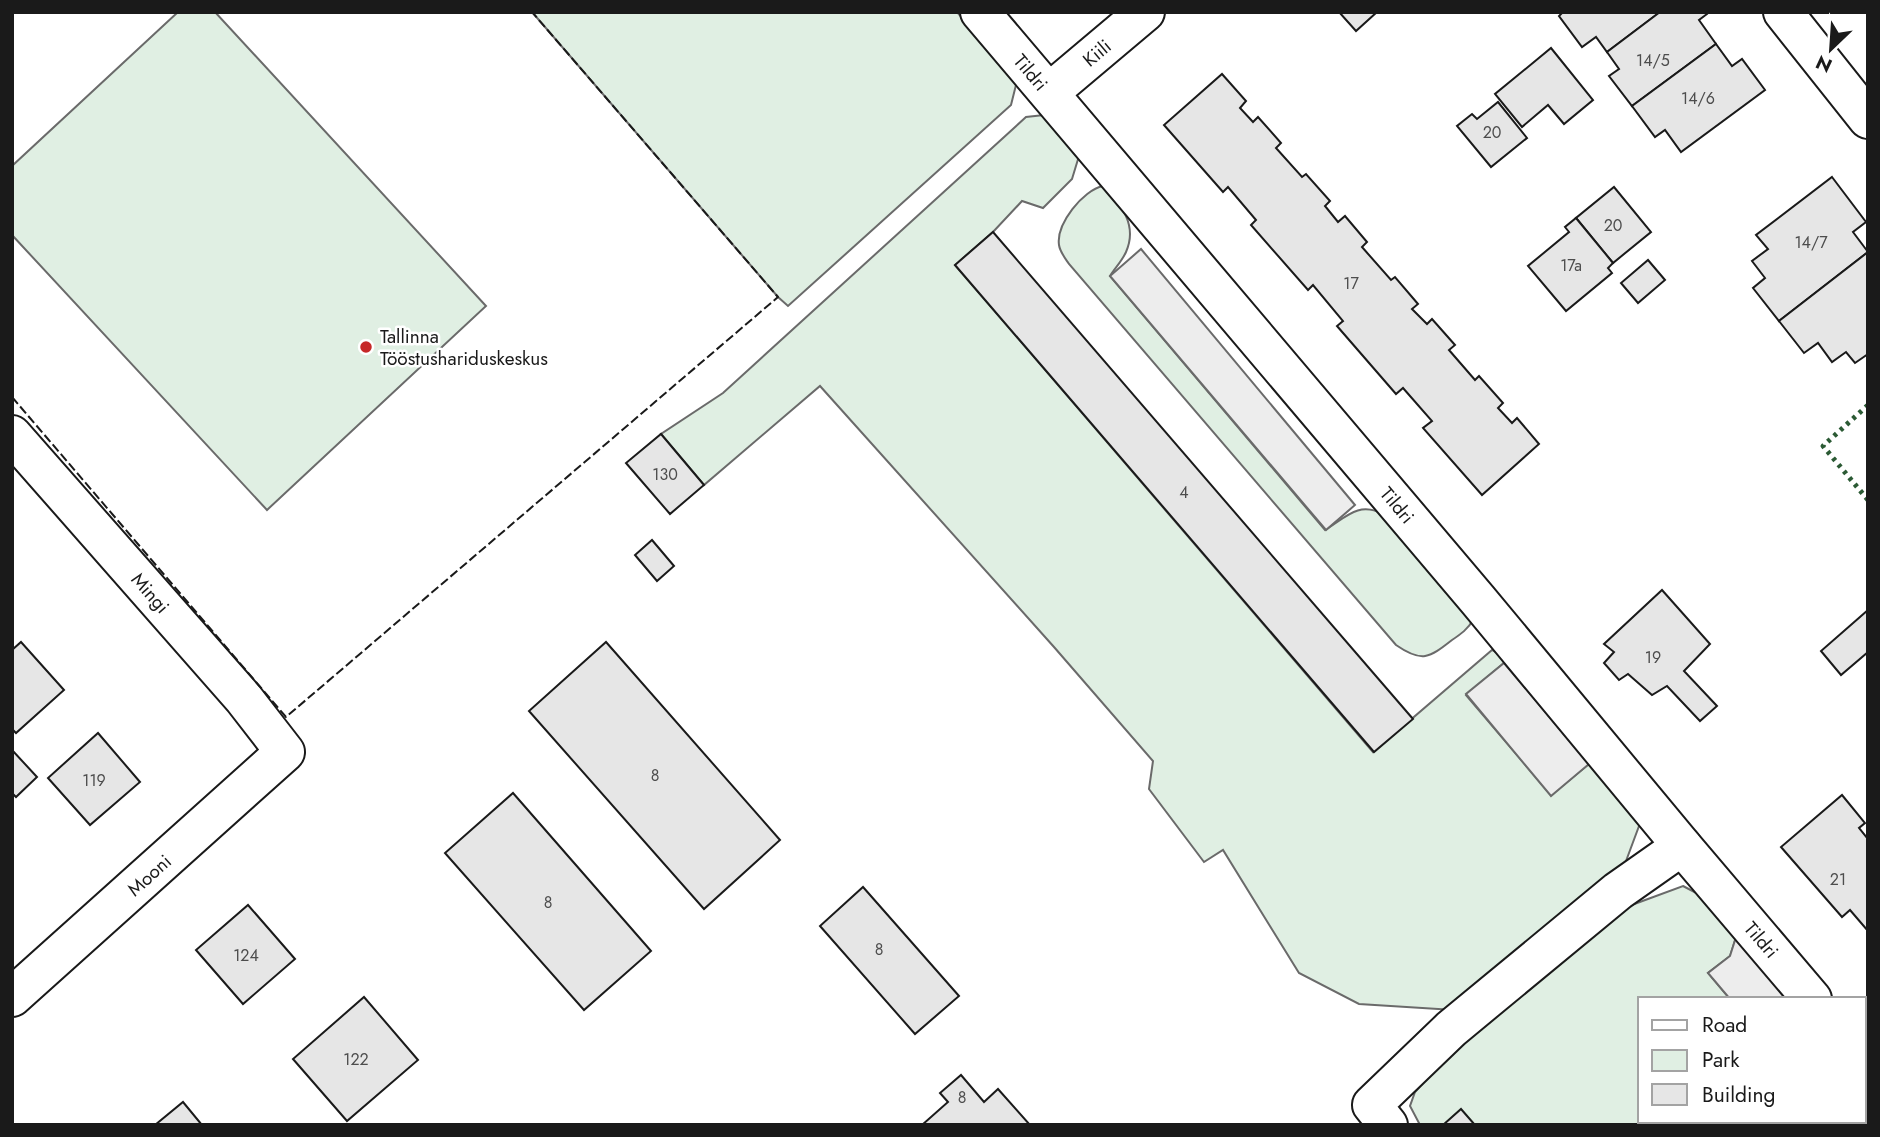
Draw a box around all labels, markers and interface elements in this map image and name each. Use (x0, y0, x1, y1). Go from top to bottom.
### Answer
north arrow (1796, 14, 1866, 84)
street label: Kiili (1077, 33, 1117, 73)
street label: Tildri (1007, 48, 1054, 97)
house number: 14/5 (1636, 49, 1670, 72)
text: N (1811, 49, 1837, 79)
house number: 14/6 (1681, 87, 1715, 110)
house number: 20 (1483, 121, 1501, 144)
house number: 20 (1604, 214, 1622, 237)
house number: 14/7 (1794, 231, 1828, 254)
house number: 17a (1560, 254, 1582, 277)
house number: 17 (1343, 272, 1359, 295)
place label: Tallinna Tööstushariduskeskus (380, 323, 548, 372)
marker: Tallinna Tööstushariduskeskus (358, 339, 374, 355)
house number: 130 (652, 463, 678, 486)
house number: 4 (1179, 481, 1189, 504)
street label: Tildri (1374, 481, 1421, 529)
street label: Mingi (125, 567, 176, 619)
house number: 19 (1645, 646, 1661, 669)
house number: 8 (651, 764, 659, 787)
house number: 119 (82, 769, 106, 792)
street label: Mooni (121, 848, 177, 902)
house number: 21 (1830, 868, 1846, 891)
house number: 8 (544, 891, 552, 914)
street label: Tildri (1738, 916, 1785, 964)
house number: 8 (875, 938, 883, 961)
house number: 124 (233, 944, 259, 967)
legend (1638, 997, 1866, 1123)
text: Road (1702, 1010, 1747, 1040)
text: Park (1702, 1045, 1740, 1075)
house number: 122 (343, 1048, 369, 1071)
text: Building (1702, 1080, 1775, 1110)
house number: 8 (958, 1086, 966, 1109)

